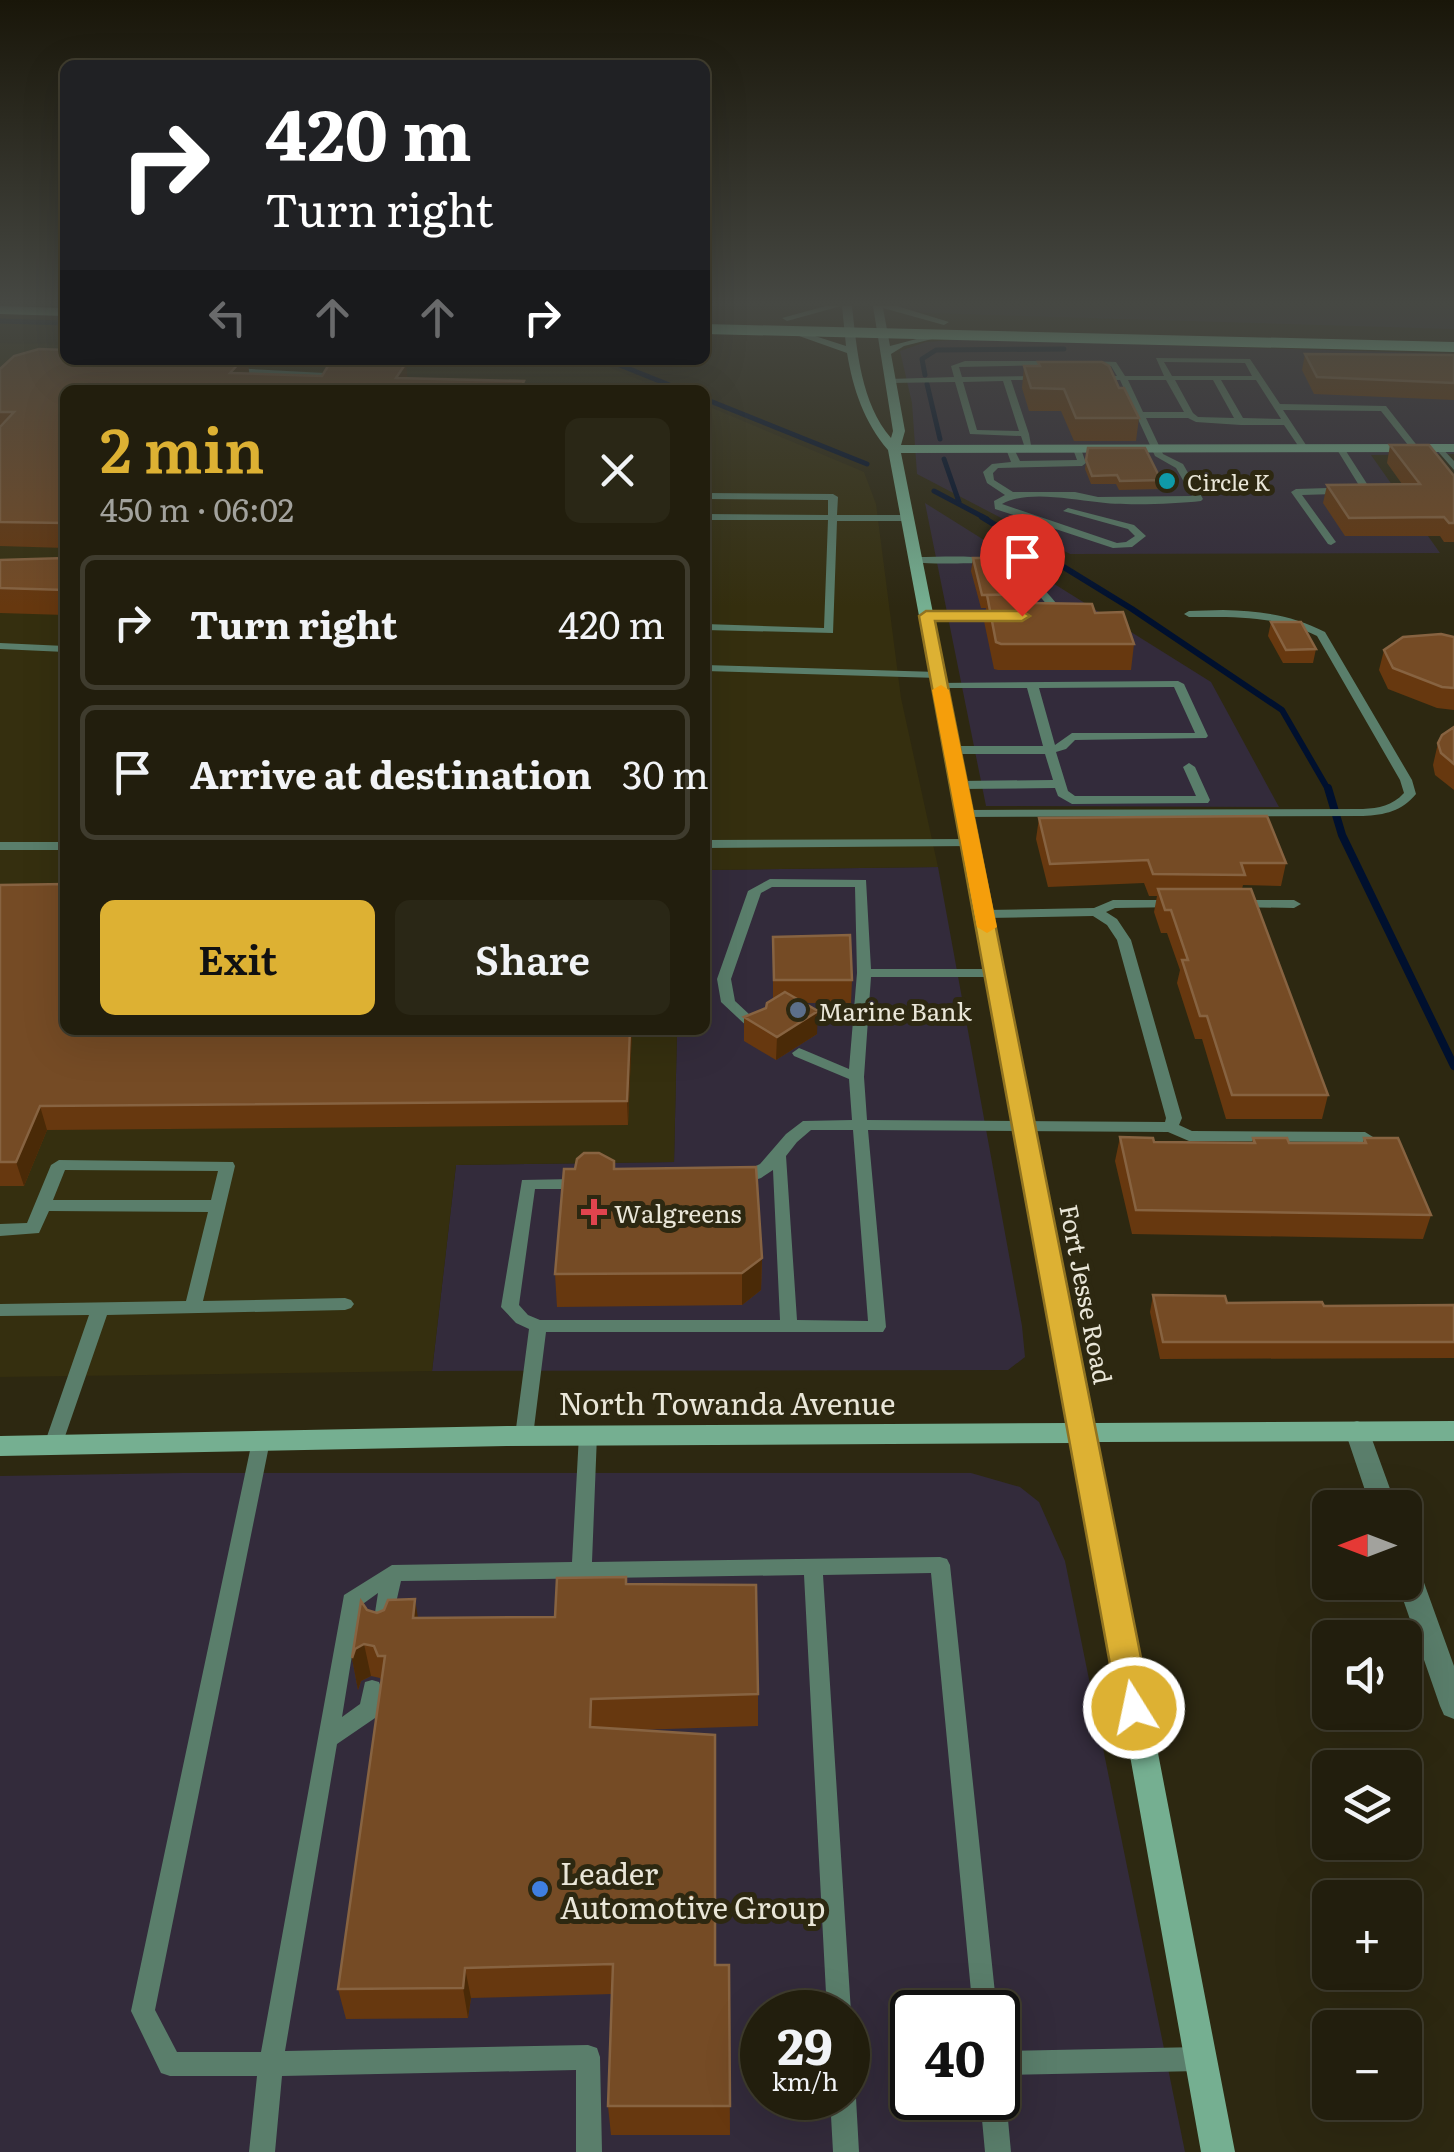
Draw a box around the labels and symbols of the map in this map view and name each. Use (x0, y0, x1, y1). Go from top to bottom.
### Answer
place label: Circle K (1187, 465, 1271, 498)
marker: Circle K (1156, 470, 1178, 492)
pin (980, 514, 1065, 617)
place label: Marine Bank (818, 992, 973, 1029)
marker: Marine Bank (787, 999, 809, 1021)
place label: Walgreens (614, 1194, 742, 1231)
marker: Walgreens (583, 1201, 605, 1223)
street label: Fort Jesse Road (1051, 1201, 1123, 1387)
street label: North Towanda Avenue (558, 1380, 896, 1424)
north arrow (1312, 1490, 1422, 1600)
position arrow (1082, 1656, 1186, 1760)
place label: Leader Automotive Group (560, 1850, 825, 1928)
marker: Leader Automotive Group (529, 1878, 551, 1900)
speed limit sign: 40 (890, 1990, 1020, 2120)

